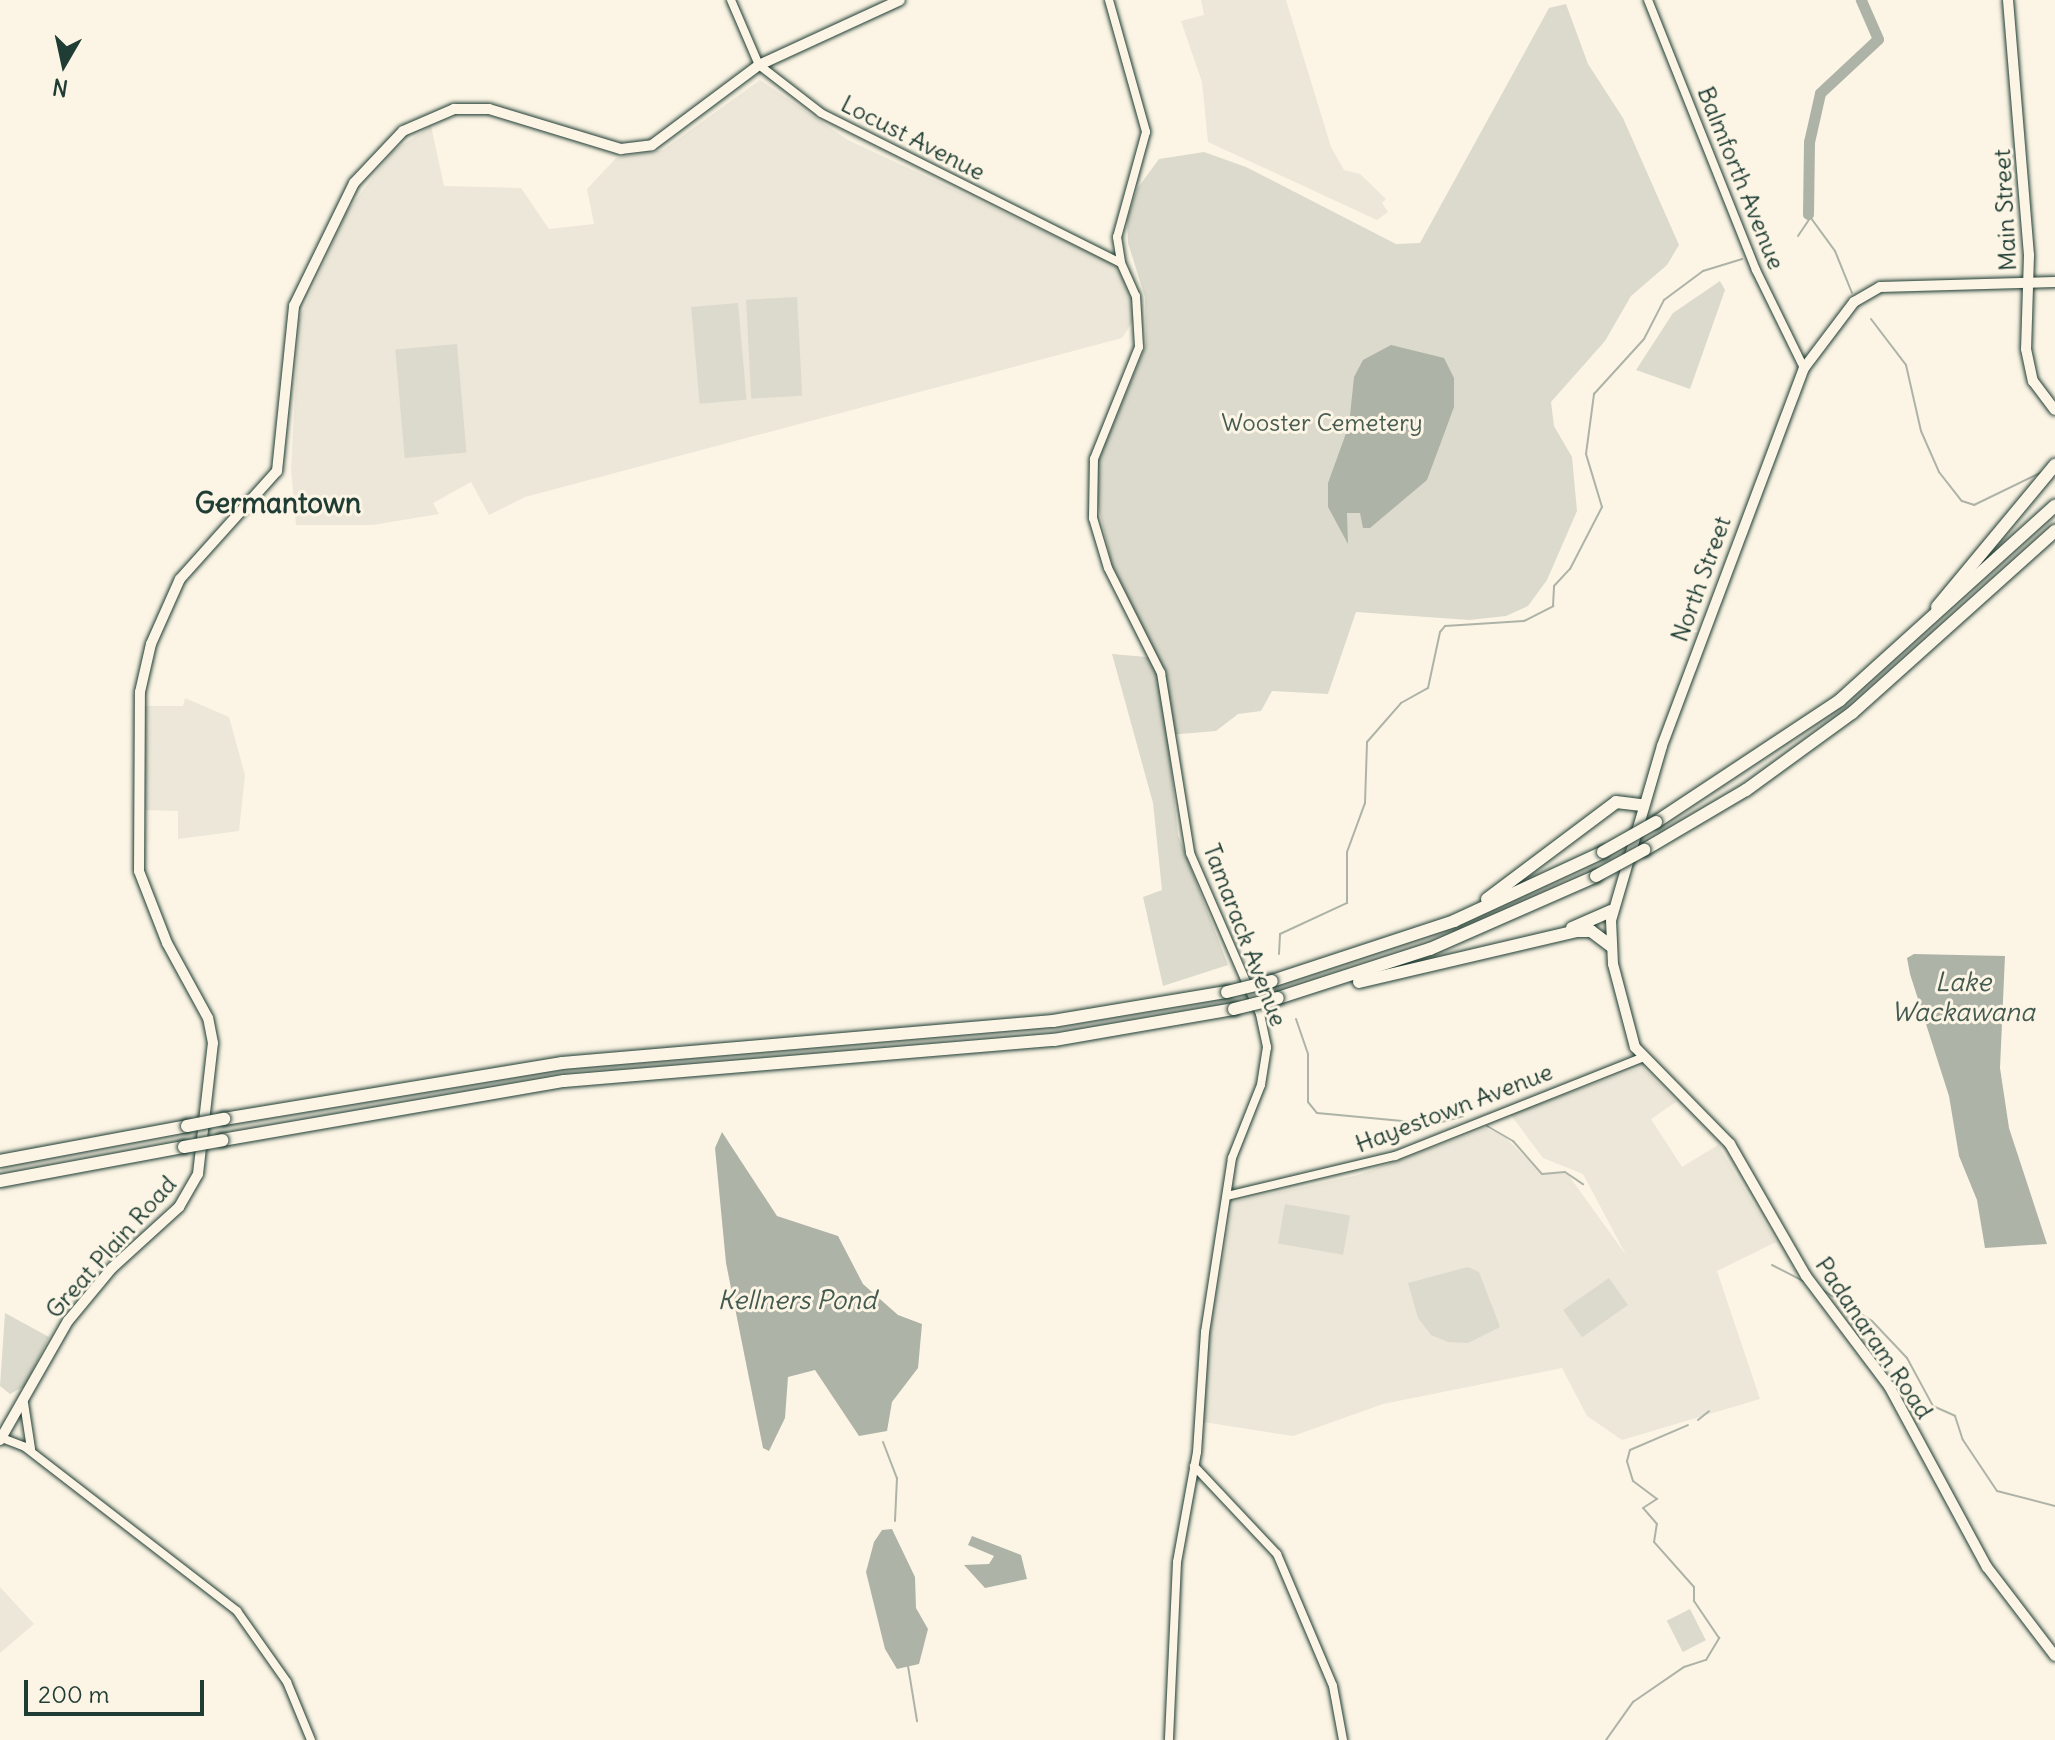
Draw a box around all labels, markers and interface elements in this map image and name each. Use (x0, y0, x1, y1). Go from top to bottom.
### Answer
north arrow (24, 24, 104, 104)
text: N (51, 73, 70, 103)
street label: Balmforth Avenue (1691, 82, 1791, 274)
street label: Locust Avenue (836, 89, 990, 187)
street label: Main Street (1987, 148, 2023, 272)
park label: Wooster Cemetery (1221, 409, 1423, 437)
district label: Germantown (195, 486, 361, 520)
street label: North Street (1665, 512, 1737, 646)
street label: Tamarack Avenue (1197, 840, 1293, 1030)
water label: Lake Wackawana (1891, 966, 2035, 1028)
street label: Hayestown Avenue (1351, 1057, 1557, 1159)
street label: Great Plain Road (40, 1170, 182, 1324)
street label: Padanaram Road (1809, 1252, 1939, 1424)
water label: Kellners Pond (718, 1284, 876, 1316)
scale bar (28, 1664, 208, 1714)
text: 200 m (38, 1679, 110, 1709)

